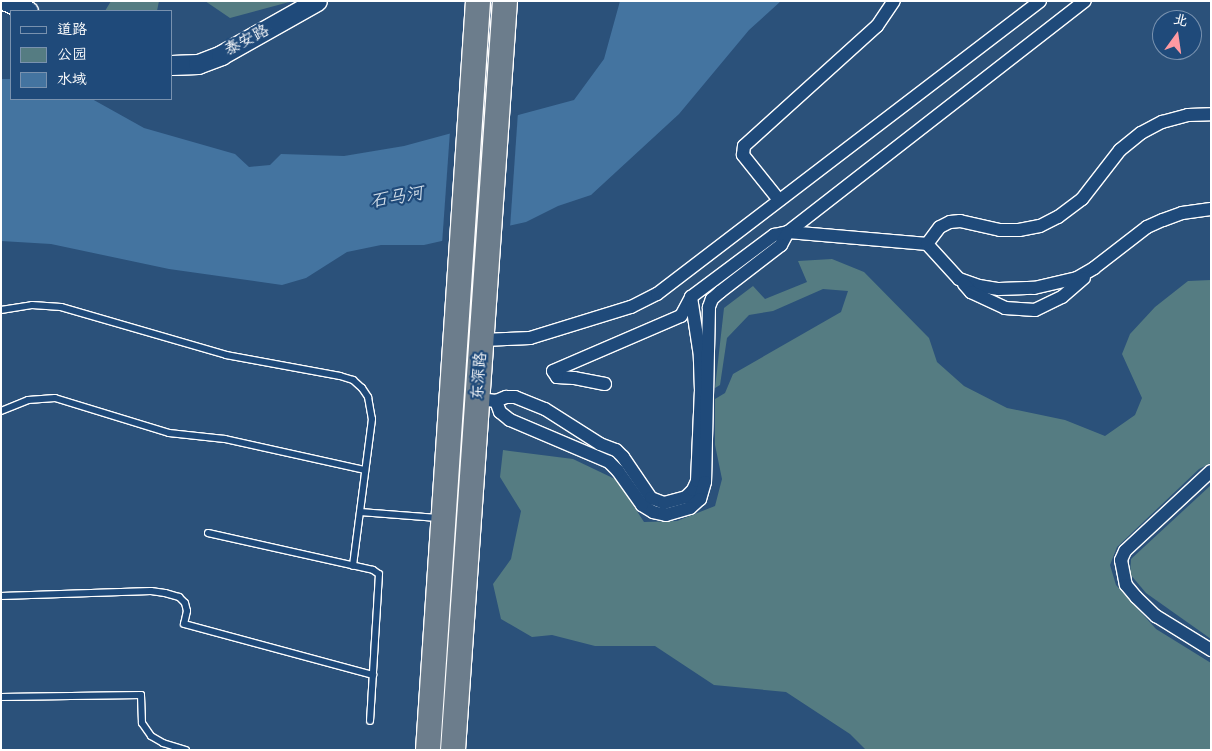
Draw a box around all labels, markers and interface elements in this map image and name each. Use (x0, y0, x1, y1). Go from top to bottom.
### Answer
text: 北 (1171, 9, 1190, 33)
legend (10, 10, 172, 100)
north arrow (1152, 10, 1202, 60)
text: 道路 (57, 19, 87, 41)
street label: 泰安路 (221, 21, 273, 61)
text: 公园 (57, 44, 87, 66)
text: 水域 (57, 69, 87, 91)
water label: 石马河 (369, 184, 425, 214)
street label: 东深路 (469, 351, 491, 401)

